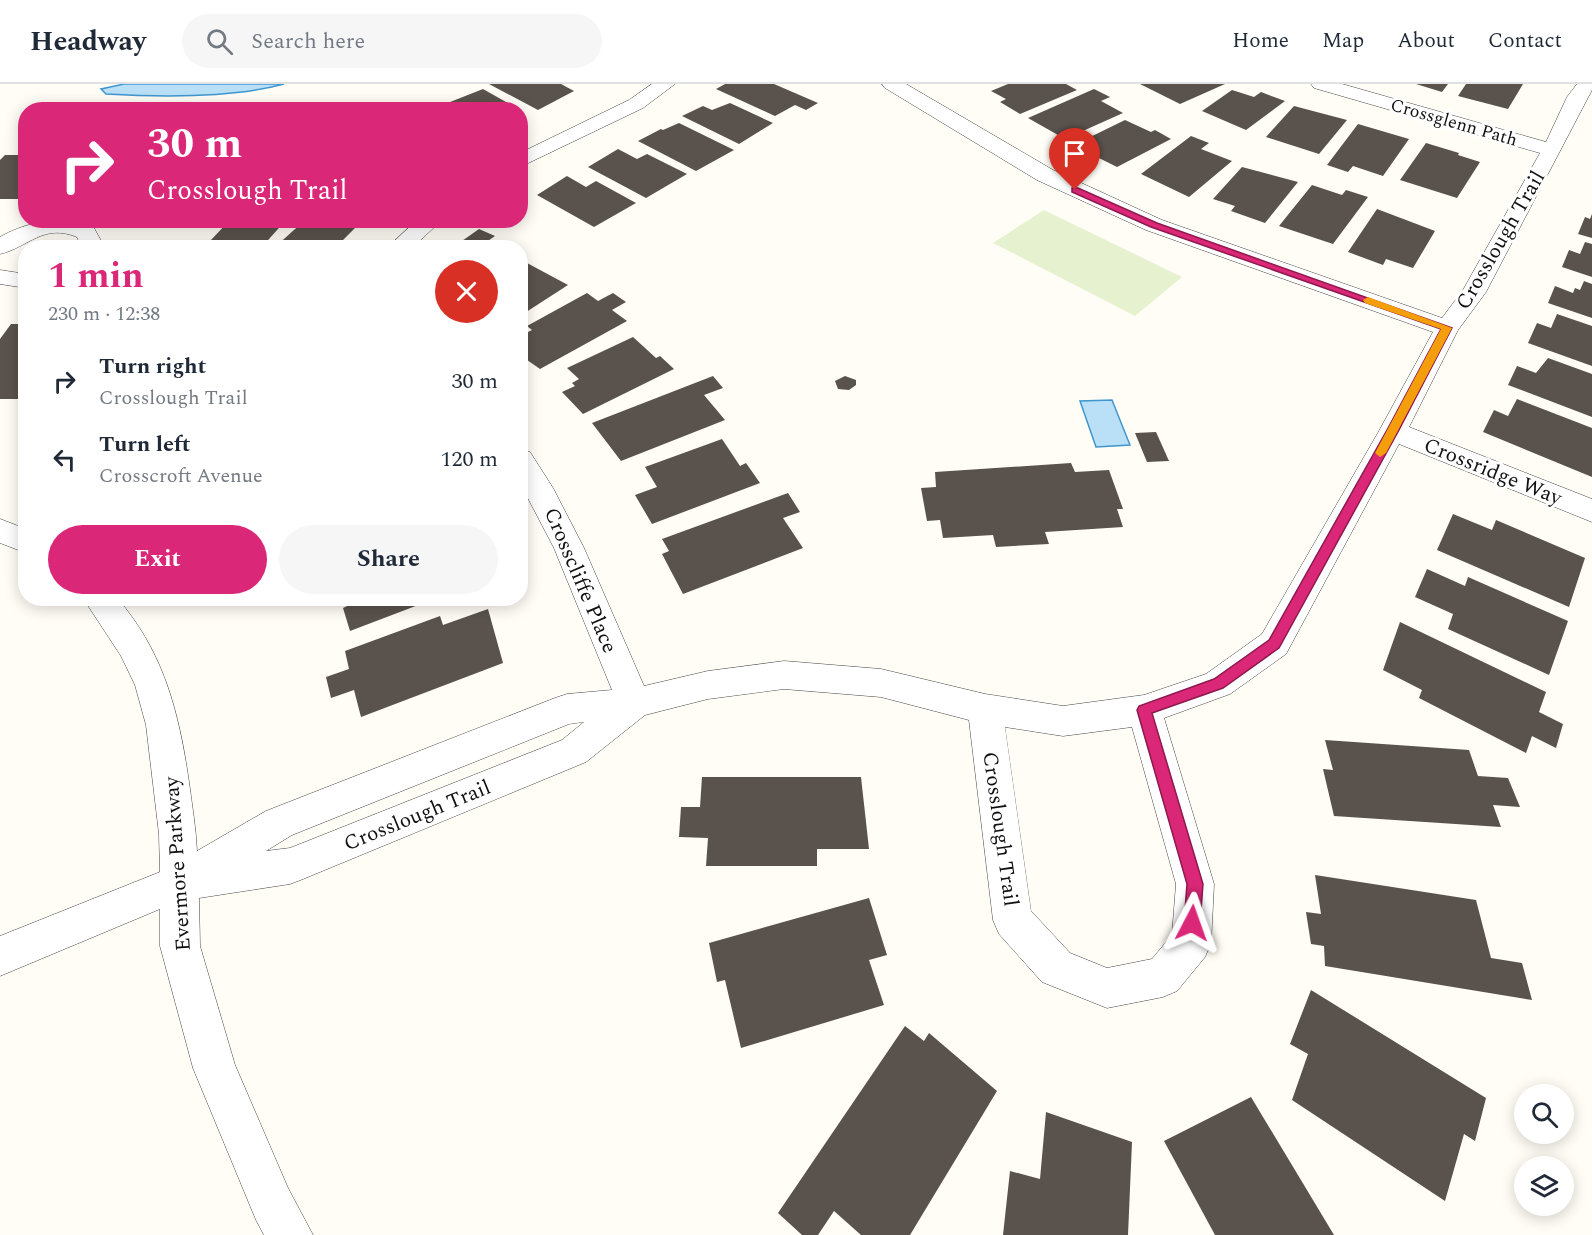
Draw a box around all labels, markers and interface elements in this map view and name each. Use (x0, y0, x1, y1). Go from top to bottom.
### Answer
search box (182, 14, 602, 68)
text: Headway (30, 20, 146, 63)
icon: search (203, 25, 236, 58)
text: Search here (251, 25, 365, 58)
text: Home (1232, 25, 1289, 57)
text: Map (1322, 25, 1364, 57)
text: About (1397, 25, 1455, 57)
text: Contact (1488, 25, 1562, 57)
street label: Crossglenn Path (1387, 91, 1521, 154)
text: 30 m (147, 113, 242, 176)
icon: right (48, 126, 126, 204)
pin (1049, 128, 1100, 190)
icon: arrive (1058, 137, 1091, 170)
street label: Crosslough Trail (1448, 165, 1554, 316)
text: Crosslough Trail (147, 170, 348, 212)
text: 1 min (48, 249, 144, 304)
button: close (435, 260, 498, 323)
text: 230 m · 12:38 (48, 299, 160, 329)
text: Turn right (99, 350, 206, 383)
icon: right (48, 365, 81, 398)
text: 30 m (452, 365, 498, 398)
text: Crosslough Trail (99, 383, 248, 413)
text: Turn left (99, 428, 191, 461)
street label: Crossridge Way (1419, 430, 1567, 515)
icon: left (48, 443, 81, 476)
text: 120 m (441, 443, 498, 476)
text: Crosscroft Avenue (99, 461, 263, 491)
street label: Crosscliffe Place (535, 503, 625, 658)
button: Exit (48, 525, 267, 594)
button: Share (279, 525, 498, 594)
street label: Crosslough Trail (973, 750, 1027, 909)
street label: Crosslough Trail (339, 772, 496, 860)
street label: Evermore Parkway (156, 775, 200, 952)
position arrow (1160, 891, 1224, 955)
map controls (1514, 1084, 1574, 1216)
button: search (1514, 1084, 1574, 1144)
button: layers (1514, 1156, 1574, 1216)

